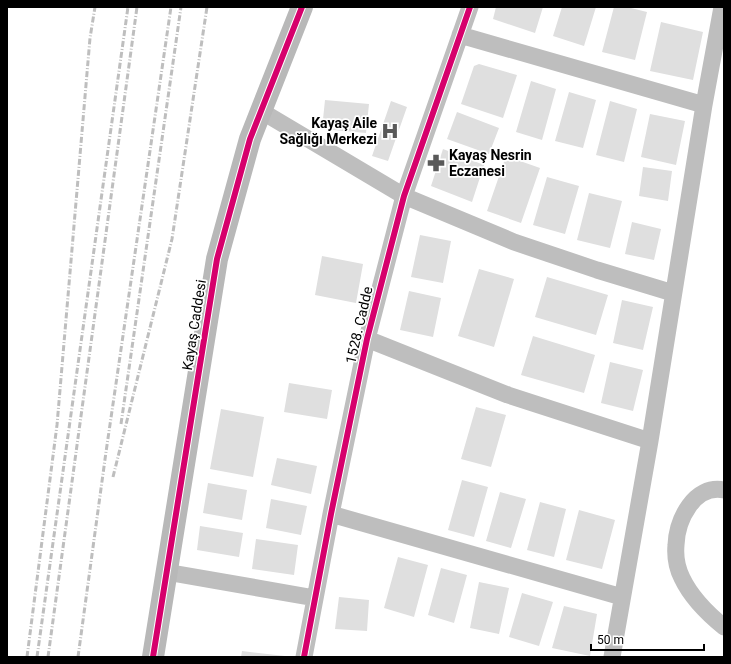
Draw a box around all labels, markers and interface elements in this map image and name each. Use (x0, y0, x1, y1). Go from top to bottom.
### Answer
place label: Kayaş Aile Sağlığı Merkezi (279, 115, 377, 147)
hospital icon: Kayaş Aile Sağlığı Merkezi (380, 121, 400, 141)
place label: Kayaş Nesrin Eczanesi (449, 147, 532, 179)
pharmacy icon: Kayaş Nesrin Eczanesi (426, 153, 446, 173)
street label: Kayaş Caddesi (179, 278, 209, 372)
street label: 1528. Cadde (342, 285, 376, 365)
scale bar (591, 626, 704, 652)
text: 50 m (597, 633, 624, 647)

